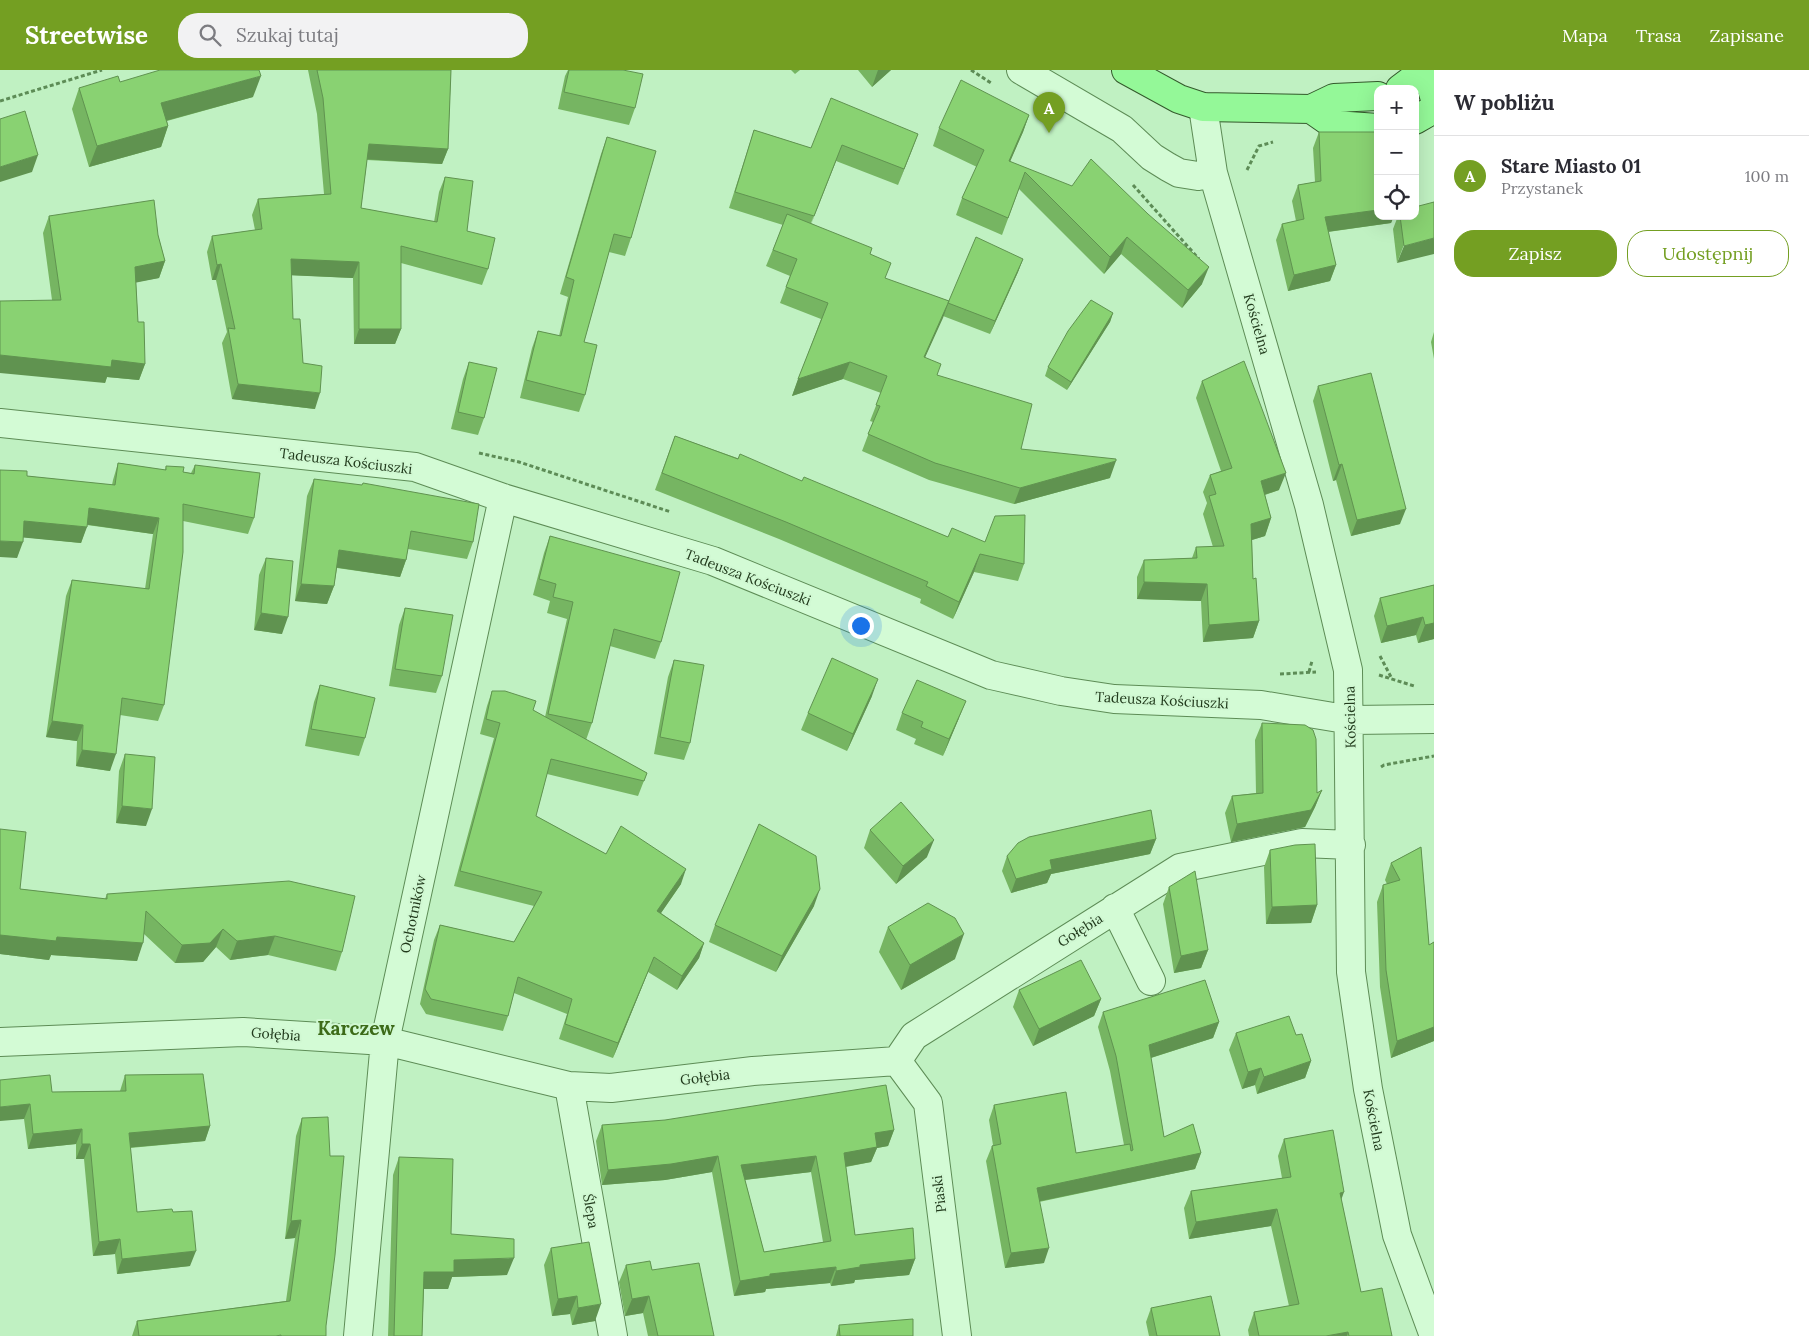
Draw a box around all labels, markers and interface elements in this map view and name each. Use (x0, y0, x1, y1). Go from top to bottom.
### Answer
search box (178, 13, 528, 58)
text: Streetwise (25, 20, 148, 51)
icon: search (196, 21, 224, 49)
text: Szukaj tutaj (236, 23, 339, 47)
text: Mapa (1562, 24, 1608, 47)
text: Trasa (1636, 24, 1682, 47)
text: Zapisane (1710, 24, 1784, 47)
map controls (1374, 85, 1419, 220)
button: + (1374, 85, 1419, 130)
text: W pobliżu (1454, 89, 1554, 116)
pin: A (1033, 92, 1065, 133)
button: − (1374, 130, 1419, 175)
text: Stare Miasto 01 (1501, 154, 1641, 178)
text: A (1465, 166, 1475, 186)
text: 100 m (1745, 166, 1789, 186)
button: locate (1374, 175, 1419, 220)
text: Przystanek (1501, 178, 1583, 198)
button: Zapisz (1454, 230, 1617, 277)
button: Udostępnij (1627, 230, 1789, 277)
street label: Kościelna (1240, 291, 1274, 357)
street label: Tadeusza Kościuszki (279, 444, 413, 478)
street label: Tadeusza Kościuszki (682, 545, 814, 609)
your location (848, 613, 874, 639)
street label: Kościelna (1340, 686, 1360, 748)
street label: Tadeusza Kościuszki (1095, 688, 1229, 712)
street label: Ochotników (396, 872, 430, 955)
street label: Gołębia (1054, 909, 1106, 951)
district label: Karczew (317, 1016, 395, 1040)
street label: Gołębia (250, 1023, 302, 1045)
street label: Gołębia (679, 1065, 731, 1089)
street label: Kościelna (1359, 1088, 1389, 1152)
street label: Piaski (928, 1174, 950, 1214)
street label: Ślepa (579, 1192, 603, 1230)

